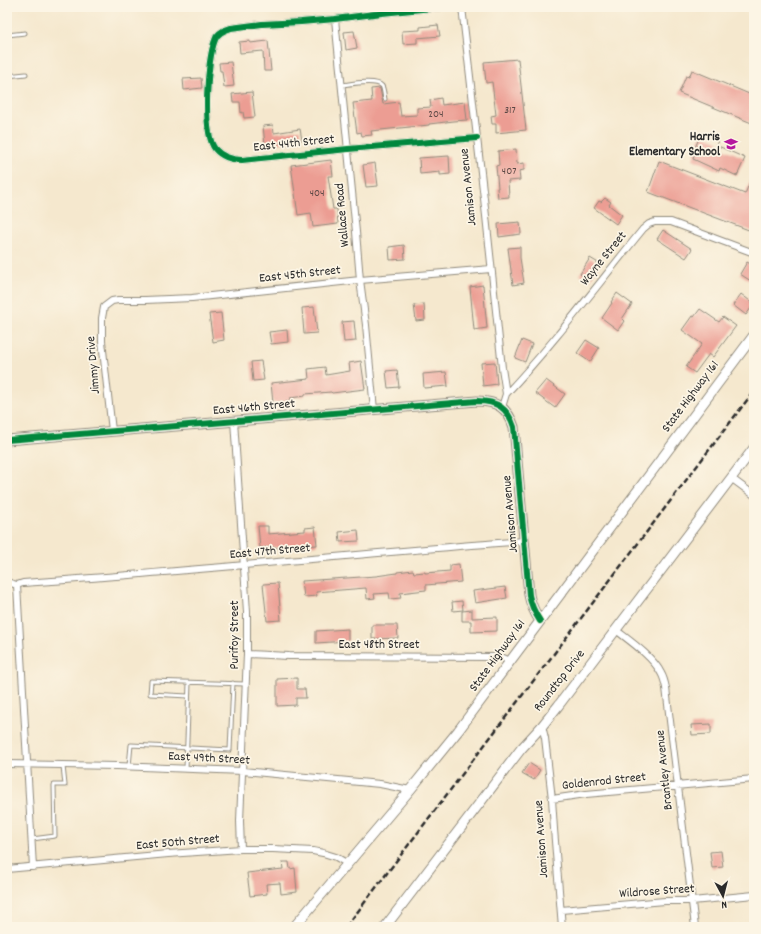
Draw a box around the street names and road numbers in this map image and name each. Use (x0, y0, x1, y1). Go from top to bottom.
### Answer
street label: East 44th Street (253, 130, 336, 158)
street label: Jamison Avenue (455, 147, 483, 227)
street label: Wallace Road (331, 182, 355, 248)
street label: Wayne Street (576, 228, 632, 290)
street label: East 45th Street (258, 261, 342, 289)
street label: Jimmy Drive (82, 335, 106, 395)
street label: State Highway 161 (658, 357, 724, 437)
street label: East 46th Street (212, 395, 296, 421)
street label: Jamison Avenue (498, 474, 524, 554)
street label: East 47th Street (229, 539, 311, 565)
street label: Purifoy Street (226, 600, 245, 669)
street label: State Highway 161 (465, 616, 531, 696)
street label: East 48th Street (338, 636, 420, 655)
street label: Roundtop Drive (530, 646, 591, 716)
street label: Brantley Avenue (651, 729, 679, 811)
street label: East 49th Street (168, 747, 251, 771)
street label: Goldenrod Street (561, 768, 647, 796)
street label: Jamison Avenue (530, 799, 554, 879)
street label: East 50th Street (135, 830, 221, 856)
street label: Wildrose Street (619, 880, 695, 904)

